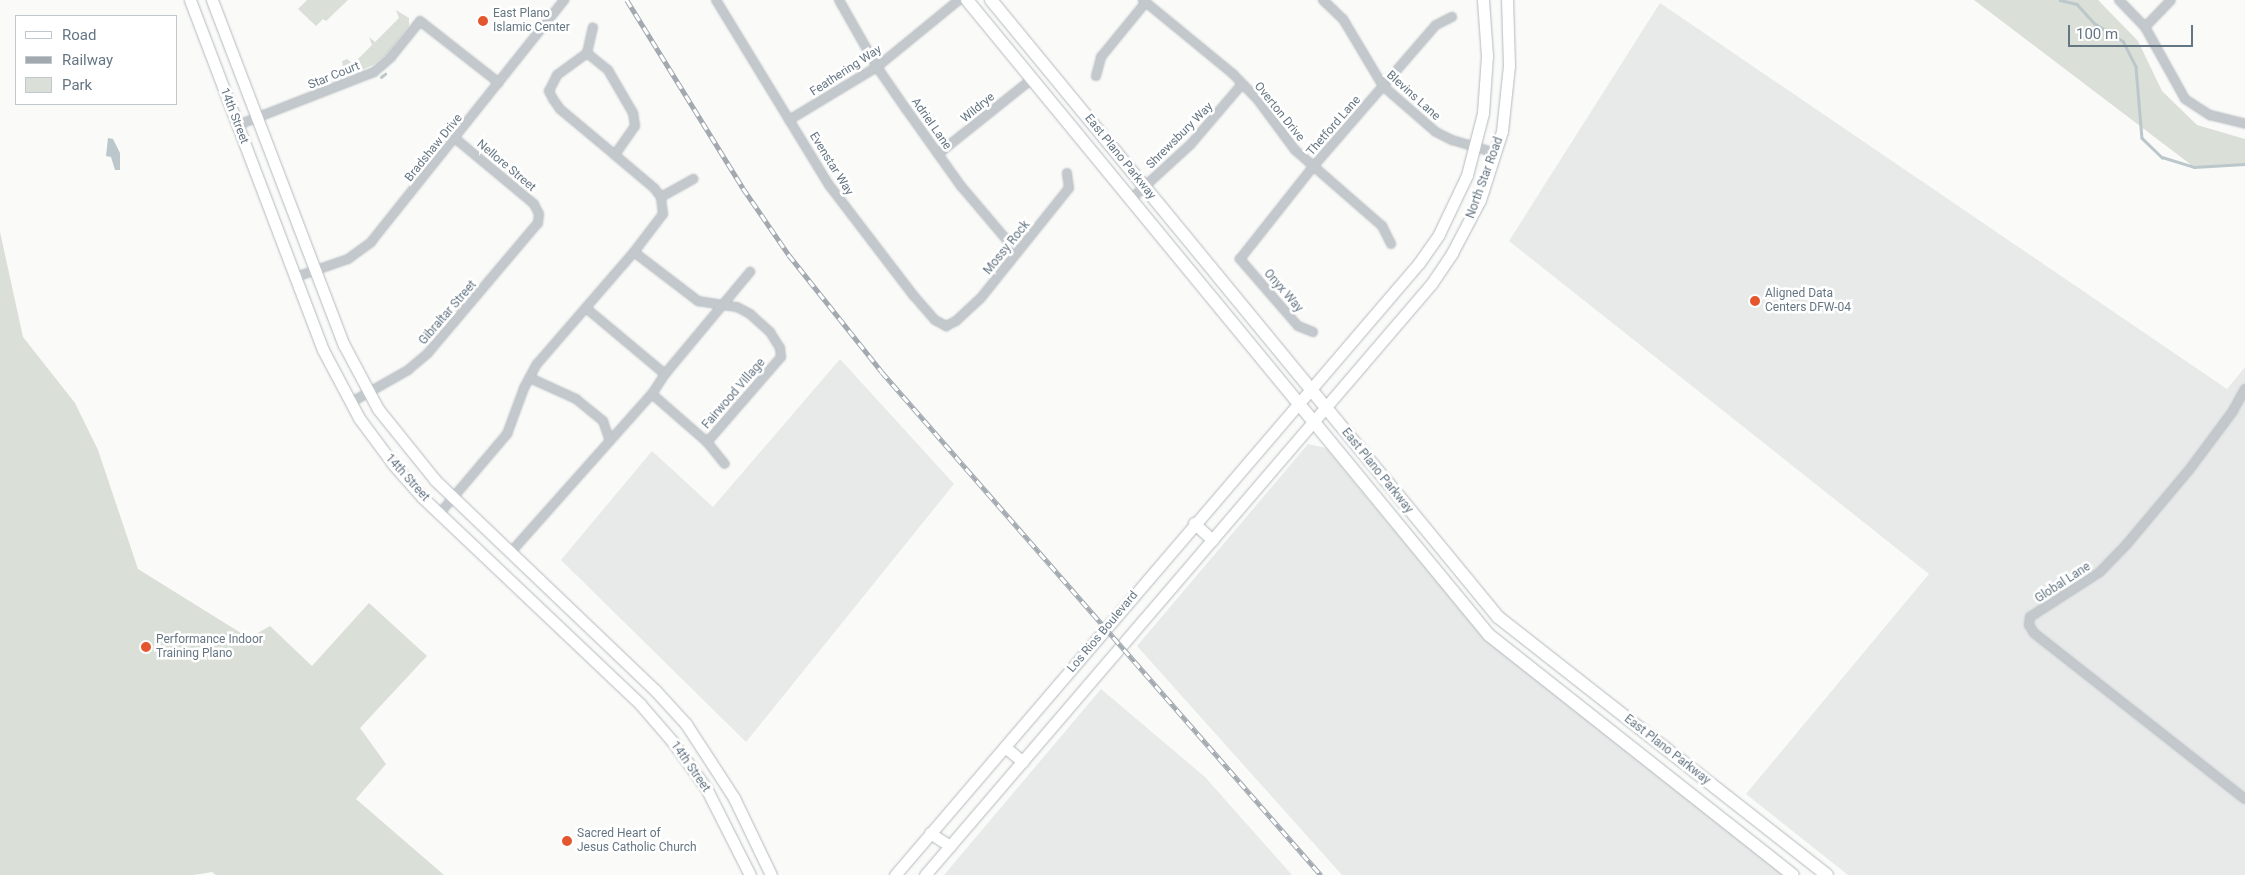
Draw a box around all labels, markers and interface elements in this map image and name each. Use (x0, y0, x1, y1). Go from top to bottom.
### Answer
place label: East Plano Islamic Center (493, 7, 570, 35)
legend (15, 15, 178, 105)
marker: East Plano Islamic Center (477, 15, 489, 27)
scale bar (2070, 15, 2195, 47)
text: 100 m (2076, 25, 2118, 43)
text: Road (62, 26, 96, 44)
street label: Feathering Way (808, 43, 884, 99)
text: Railway (62, 51, 113, 69)
street label: Star Court (306, 59, 362, 93)
street label: Blevins Lane (1383, 68, 1443, 124)
text: Park (62, 76, 92, 94)
street label: Overton Drive (1251, 80, 1307, 144)
street label: 14th Street (217, 86, 251, 146)
street label: Wildrye (958, 90, 998, 126)
street label: Thetford Lane (1304, 93, 1364, 159)
street label: Adriel Lane (908, 95, 954, 153)
street label: Shrewsbury Way (1144, 100, 1216, 172)
street label: Bradshaw Drive (402, 111, 466, 185)
street label: East Plano Parkway (1081, 112, 1159, 202)
street label: Evenstar Way (806, 130, 856, 198)
street label: North Star Road (1464, 135, 1506, 221)
street label: Nellore Street (474, 137, 538, 195)
street label: Mossy Rock (981, 218, 1033, 278)
street label: Onyx Way (1260, 267, 1306, 315)
street label: Gibraltar Street (416, 278, 480, 348)
place label: Aligned Data Centers DFW-04 (1765, 287, 1851, 315)
marker: Aligned Data Centers DFW-04 (1749, 295, 1761, 307)
street label: Fairwood Village (700, 356, 768, 432)
street label: East Plano Parkway (1338, 426, 1416, 516)
street label: 14th Street (382, 451, 432, 505)
street label: Global Lane (2033, 560, 2093, 606)
street label: Los Rios Boulevard (1065, 588, 1141, 676)
place label: Performance Indoor Training Plano (156, 633, 263, 661)
marker: Performance Indoor Training Plano (140, 641, 152, 653)
street label: East Plano Parkway (1621, 712, 1713, 788)
street label: 14th Street (667, 739, 713, 795)
place label: Sacred Heart of Jesus Catholic Church (577, 827, 697, 855)
marker: Sacred Heart of Jesus Catholic Church (561, 835, 573, 847)

